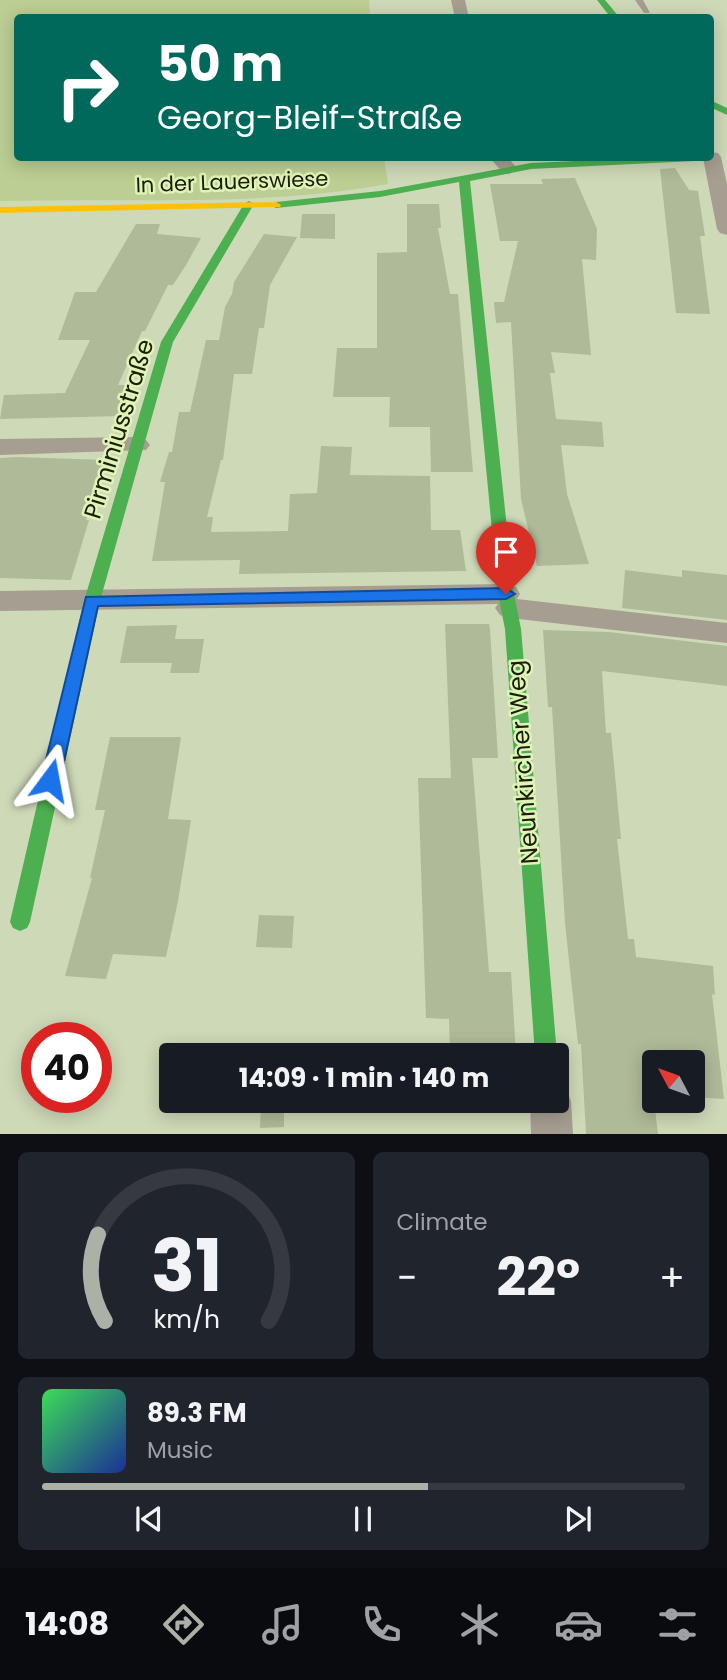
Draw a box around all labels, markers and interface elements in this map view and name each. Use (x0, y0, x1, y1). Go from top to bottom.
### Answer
text: 50 m (157, 30, 283, 98)
icon: right (42, 42, 133, 133)
text: Georg-Bleif-Straße (157, 95, 462, 140)
street label: In der Lauerswiese (135, 164, 329, 199)
street label: Pirminiusstraße (76, 335, 162, 523)
pin (476, 522, 536, 594)
icon: arrive (487, 533, 525, 571)
street label: Neunkircher Weg (499, 659, 546, 865)
position arrow (13, 743, 87, 817)
speed limit sign: 40 (21, 1022, 112, 1113)
north arrow (642, 1050, 705, 1113)
map controls (642, 1050, 705, 1113)
text: 14:09 · 1 min · 140 m (239, 1060, 489, 1096)
text: Climate (397, 1206, 487, 1238)
text: 31 (151, 1216, 222, 1317)
text: 22° (497, 1241, 580, 1314)
text: − (397, 1251, 417, 1304)
text: + (659, 1251, 685, 1304)
text: km/h (153, 1302, 220, 1337)
text: 89.3 FM (147, 1395, 247, 1431)
text: Music (147, 1434, 213, 1466)
icon: previous (130, 1500, 168, 1538)
icon: pause (344, 1500, 382, 1538)
icon: next (559, 1500, 597, 1538)
icon: directions (159, 1600, 208, 1649)
icon: music (258, 1600, 307, 1649)
icon: phone (357, 1600, 406, 1649)
icon: climate (455, 1600, 504, 1649)
icon: car (554, 1600, 603, 1649)
icon: filters (653, 1600, 702, 1649)
text: 14:08 (25, 1601, 109, 1646)

